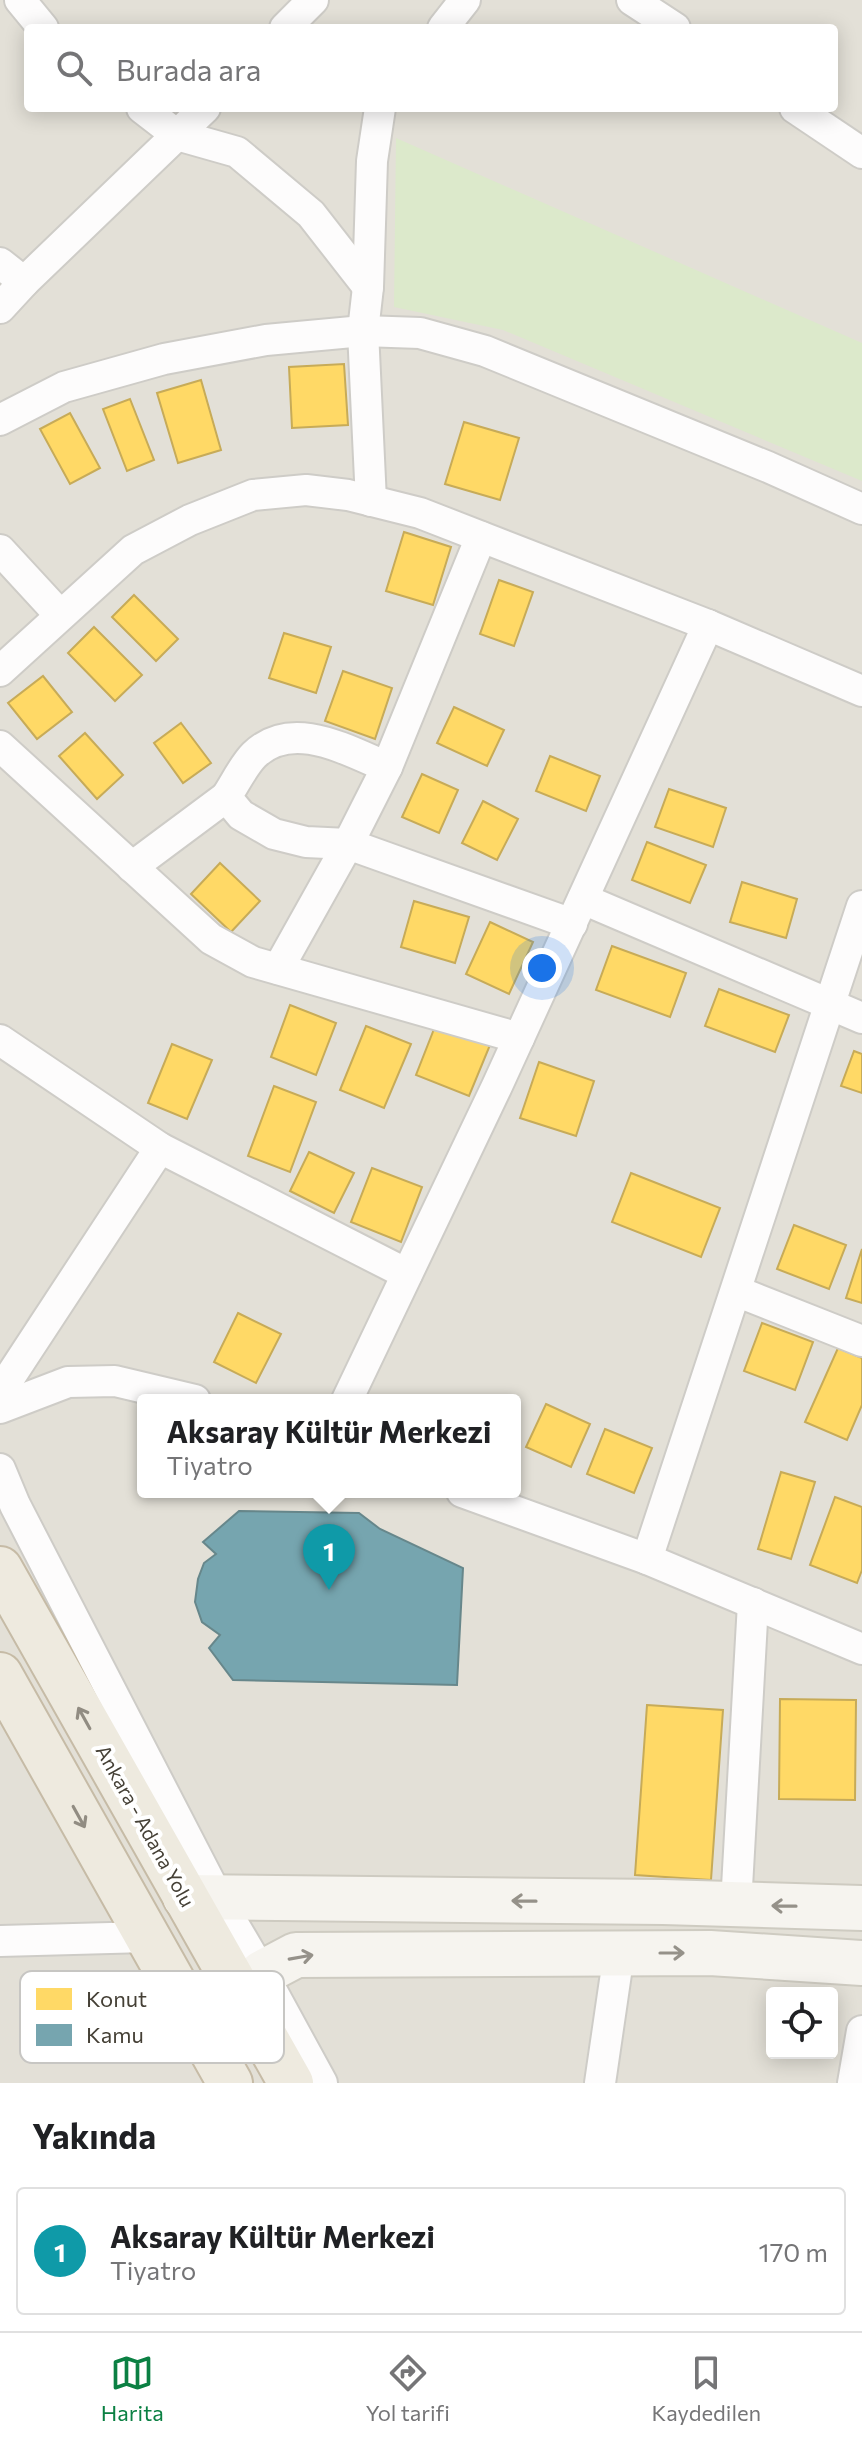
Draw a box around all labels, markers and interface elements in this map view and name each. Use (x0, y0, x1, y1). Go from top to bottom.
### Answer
search box (24, 24, 838, 112)
icon: search (52, 46, 96, 90)
text: Burada ara (116, 50, 261, 87)
your location (522, 948, 562, 988)
popup (137, 1394, 521, 1498)
text: Aksaray Kültür Merkezi (167, 1412, 491, 1449)
text: Tiyatro (167, 1449, 253, 1480)
pin: 1 (303, 1524, 355, 1590)
one-way arrow (76, 1707, 92, 1730)
street label: Ankara - Adana Yolu (91, 1740, 200, 1911)
one-way arrow (72, 1804, 88, 1828)
one-way arrow (511, 1893, 538, 1909)
one-way arrow (771, 1898, 798, 1913)
one-way arrow (658, 1945, 685, 1961)
one-way arrow (287, 1949, 313, 1964)
legend (20, 1971, 284, 2063)
text: Konut (86, 1985, 147, 2012)
map controls (766, 1987, 838, 2059)
button: locate (766, 1987, 838, 2059)
text: Kamu (86, 2021, 144, 2048)
text: Yakında (32, 2114, 156, 2156)
text: Aksaray Kültür Merkezi (110, 2217, 435, 2254)
text: 1 (54, 2236, 66, 2267)
text: 170 m (759, 2236, 828, 2267)
text: Tiyatro (110, 2254, 196, 2285)
tab: Harita (101, 2351, 164, 2426)
tab: Yol tarifi (365, 2351, 450, 2426)
tab: Kaydedilen (652, 2351, 761, 2426)

